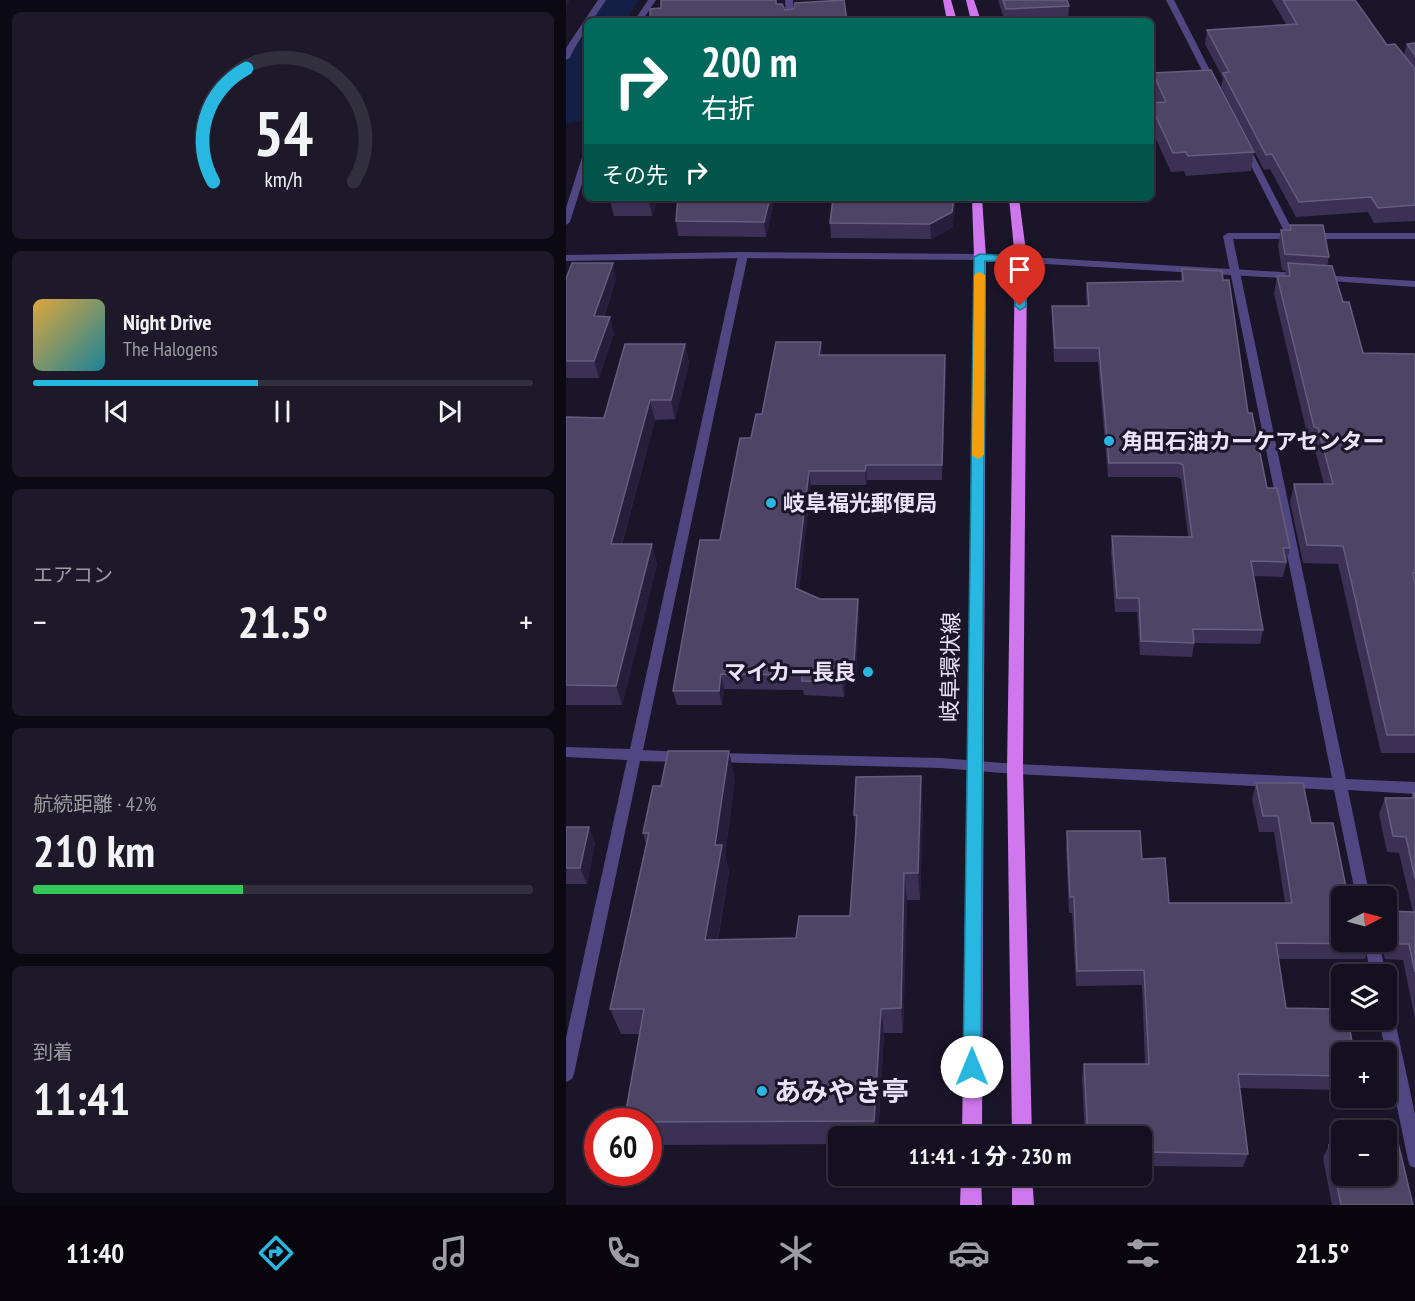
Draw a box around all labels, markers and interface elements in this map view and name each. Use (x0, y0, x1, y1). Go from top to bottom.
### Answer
text: 200 m (701, 34, 798, 89)
icon: right (602, 42, 680, 120)
text: 右折 (701, 91, 755, 125)
text: 54 (253, 92, 313, 173)
icon: right (680, 156, 713, 189)
text: その先 (602, 161, 668, 189)
text: km/h (264, 166, 302, 194)
pin (994, 244, 1045, 306)
icon: arrive (1003, 253, 1036, 286)
text: Night Drive (123, 308, 212, 336)
text: The Halogens (123, 336, 218, 362)
icon: previous (100, 395, 133, 428)
icon: pause (266, 395, 299, 428)
icon: next (433, 395, 466, 428)
place label: 角田石油カーケアセンター (1121, 427, 1385, 455)
marker: 角田石油カーケアセンター (1102, 434, 1116, 448)
place label: 岐阜福光郵便局 (783, 489, 937, 517)
marker: 岐阜福光郵便局 (764, 496, 778, 510)
text: エアコン (33, 562, 113, 588)
text: 21.5° (238, 592, 328, 650)
text: − (33, 600, 47, 643)
text: + (519, 600, 533, 643)
street label: 岐阜環状線 (935, 612, 965, 722)
place label: マイカー長良 (724, 658, 856, 686)
marker: マイカー長良 (861, 665, 875, 679)
text: 航続距離 · 42% (33, 791, 156, 817)
text: 210 km (33, 821, 155, 879)
north arrow (1331, 886, 1397, 952)
map controls (1331, 886, 1397, 1186)
button: layers (1331, 964, 1397, 1030)
position arrow (940, 1035, 1004, 1099)
text: 到着 (33, 1039, 73, 1065)
button: + (1331, 1042, 1397, 1108)
text: 11:41 (33, 1069, 130, 1127)
place label: あみやき亭 (774, 1074, 909, 1108)
marker: あみやき亭 (755, 1084, 769, 1098)
speed limit sign: 60 (584, 1108, 662, 1186)
button: − (1331, 1120, 1397, 1186)
text: 11:41 · 1 分 · 230 m (909, 1142, 1071, 1170)
icon: directions (255, 1232, 297, 1274)
icon: music (429, 1232, 471, 1274)
icon: phone (602, 1232, 644, 1274)
icon: climate (775, 1232, 817, 1274)
icon: car (948, 1232, 990, 1274)
icon: filters (1122, 1232, 1164, 1274)
text: 11:40 (66, 1236, 124, 1270)
text: 21.5° (1295, 1236, 1349, 1270)

